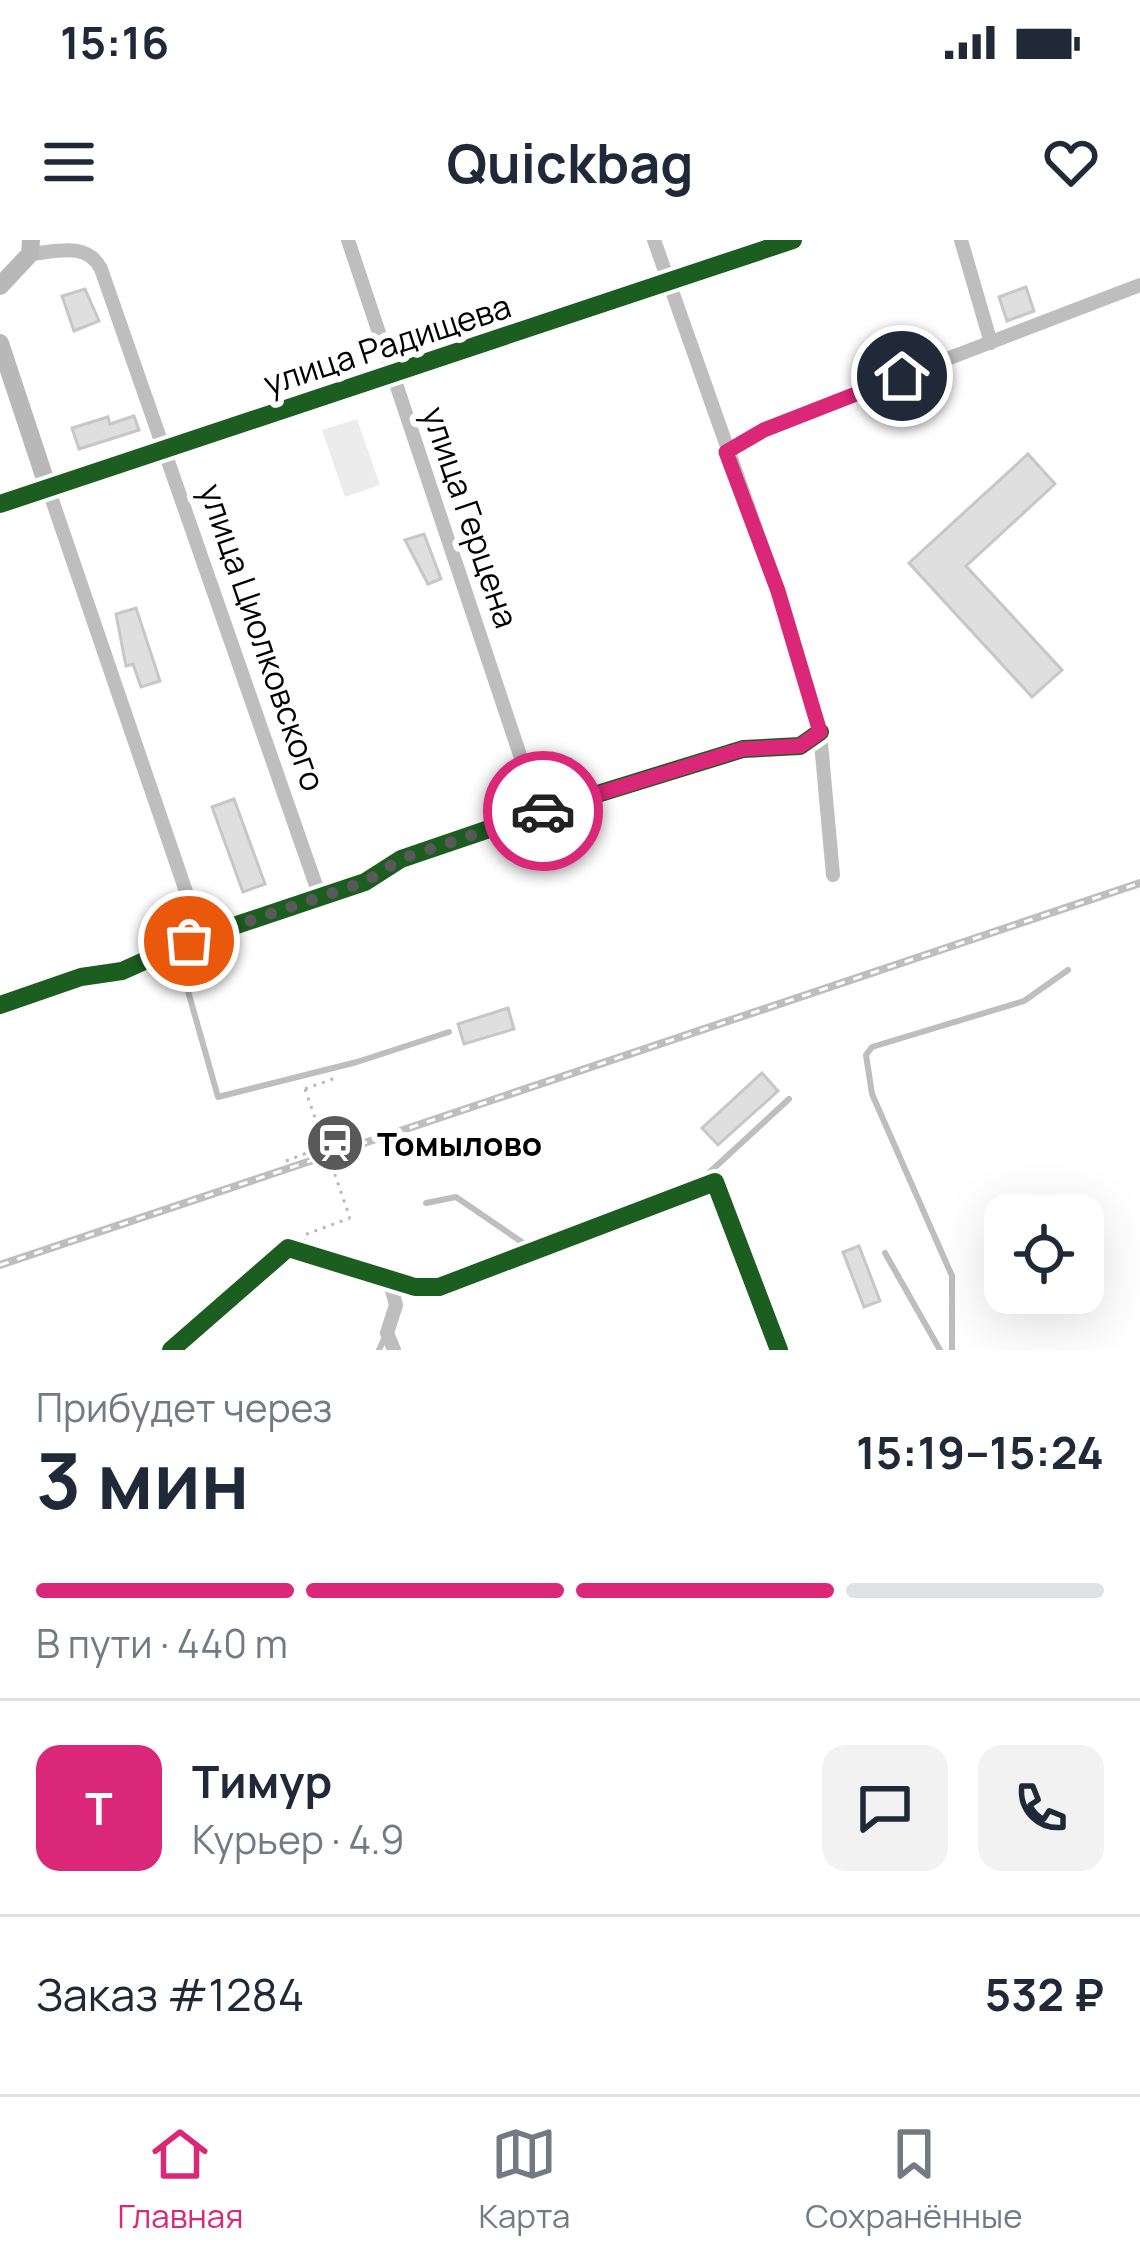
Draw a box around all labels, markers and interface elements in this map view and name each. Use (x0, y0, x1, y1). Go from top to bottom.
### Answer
text: 15:16 (60, 11, 169, 73)
text: Quickbag (446, 125, 694, 199)
icon: menu (36, 129, 102, 195)
icon: heart (1038, 129, 1104, 195)
street label: улица Радищева (258, 283, 516, 405)
pin (851, 325, 953, 427)
icon: home (869, 343, 935, 409)
street label: улица Герцена (412, 400, 530, 634)
street label: улица Циолковского (189, 477, 337, 797)
courier (483, 751, 603, 871)
icon: car (510, 778, 576, 844)
pin (138, 890, 240, 992)
icon: bag (156, 908, 222, 974)
station icon: Томылово (304, 1112, 366, 1174)
place label: Томылово (377, 1121, 542, 1166)
map controls (984, 1194, 1104, 1314)
button: locate (984, 1194, 1104, 1314)
text: Прибудет через (36, 1380, 332, 1434)
text: 15:19–15:24 (856, 1421, 1104, 1483)
text: 3 мин (36, 1426, 249, 1532)
text: В пути · 440 m (36, 1616, 288, 1670)
button: chat (822, 1745, 948, 1871)
button: phone (978, 1745, 1104, 1871)
text: Тимур (192, 1750, 332, 1812)
text: Т (85, 1777, 113, 1839)
text: Курьер · 4.9 (192, 1812, 405, 1866)
text: Заказ #1284 (36, 1963, 304, 2025)
text: 532 ₽ (985, 1963, 1104, 2025)
tab: Главная (117, 2121, 243, 2238)
tab: Карта (478, 2121, 570, 2238)
tab: Сохранённые (805, 2121, 1022, 2238)

